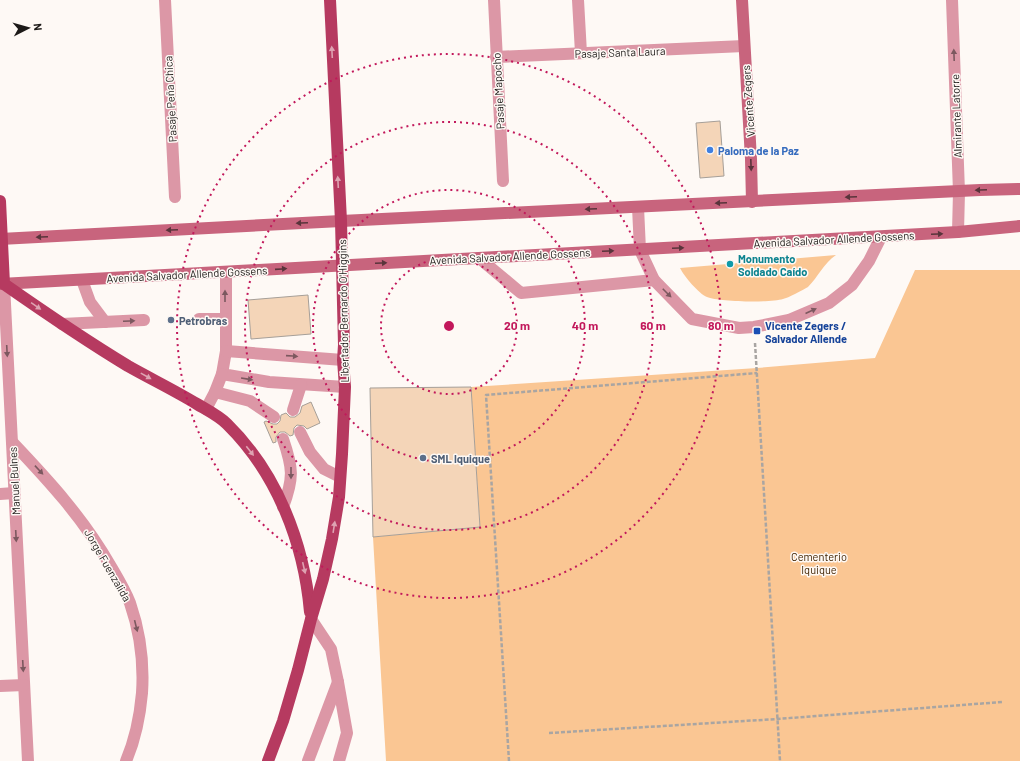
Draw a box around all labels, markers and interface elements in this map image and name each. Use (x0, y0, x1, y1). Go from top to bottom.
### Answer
north arrow (8, 8, 48, 48)
text: N (32, 23, 45, 31)
street label: Pasaje Santa Laura (574, 44, 666, 60)
one-way arrow (329, 46, 336, 58)
one-way arrow (950, 49, 957, 61)
street label: Pasaje Mapocho (489, 52, 507, 130)
street label: Pasaje Peña Chica (161, 55, 179, 143)
street label: Vicente Zegers (739, 65, 757, 137)
street label: Almirante Latorre (948, 74, 964, 158)
place label: Paloma de la Paz (718, 144, 799, 157)
marker: Paloma de la Paz (705, 145, 715, 155)
one-way arrow (748, 159, 755, 171)
one-way arrow (335, 175, 341, 188)
one-way arrow (975, 187, 987, 194)
one-way arrow (845, 193, 857, 200)
one-way arrow (714, 200, 727, 206)
one-way arrow (585, 206, 597, 213)
one-way arrow (295, 220, 308, 226)
one-way arrow (165, 227, 178, 233)
street label: Avenida Salvador Allende Gossens (753, 228, 915, 250)
one-way arrow (931, 230, 943, 237)
one-way arrow (36, 233, 48, 240)
street label: Libertador Bernardo O'Higgins (335, 239, 351, 383)
one-way arrow (672, 244, 684, 251)
street label: Avenida Salvador Allende Gossens (429, 245, 591, 267)
one-way arrow (602, 248, 614, 255)
place label: Monumento Soldado Caído (738, 252, 807, 278)
marker: Monumento Soldado Caído (725, 259, 735, 269)
one-way arrow (375, 260, 388, 266)
street label: Avenida Salvador Allende Gossens (106, 263, 268, 285)
one-way arrow (275, 265, 287, 272)
one-way arrow (662, 288, 672, 298)
one-way arrow (222, 289, 228, 302)
one-way arrow (31, 302, 41, 310)
one-way arrow (805, 308, 817, 314)
place label: Petrobras (179, 314, 228, 327)
marker: Petrobras (166, 315, 176, 325)
one-way arrow (123, 317, 135, 324)
text: 20 m (504, 318, 530, 332)
text: 40 m (572, 318, 598, 332)
text: 60 m (640, 318, 666, 332)
text: 80 m (708, 318, 734, 332)
centre of rings (442, 319, 456, 333)
place label: Vicente Zegers / Salvador Allende (765, 319, 847, 345)
marker: Vicente Zegers / Salvador Allende (752, 326, 762, 336)
one-way arrow (4, 345, 11, 357)
one-way arrow (286, 353, 298, 360)
one-way arrow (140, 372, 152, 379)
one-way arrow (241, 376, 253, 382)
one-way arrow (246, 445, 254, 456)
street label: Manuel Bulnes (6, 447, 22, 515)
place label: SML Iquique (431, 452, 490, 465)
marker: SML Iquique (418, 453, 428, 463)
one-way arrow (34, 465, 44, 475)
one-way arrow (288, 467, 294, 480)
one-way arrow (331, 521, 337, 533)
street label: Jorge Fuenzalida (82, 526, 134, 604)
one-way arrow (13, 530, 20, 542)
park label: Cementerio Iquique (791, 550, 847, 576)
one-way arrow (301, 562, 307, 574)
one-way arrow (134, 620, 140, 632)
one-way arrow (20, 660, 26, 673)

